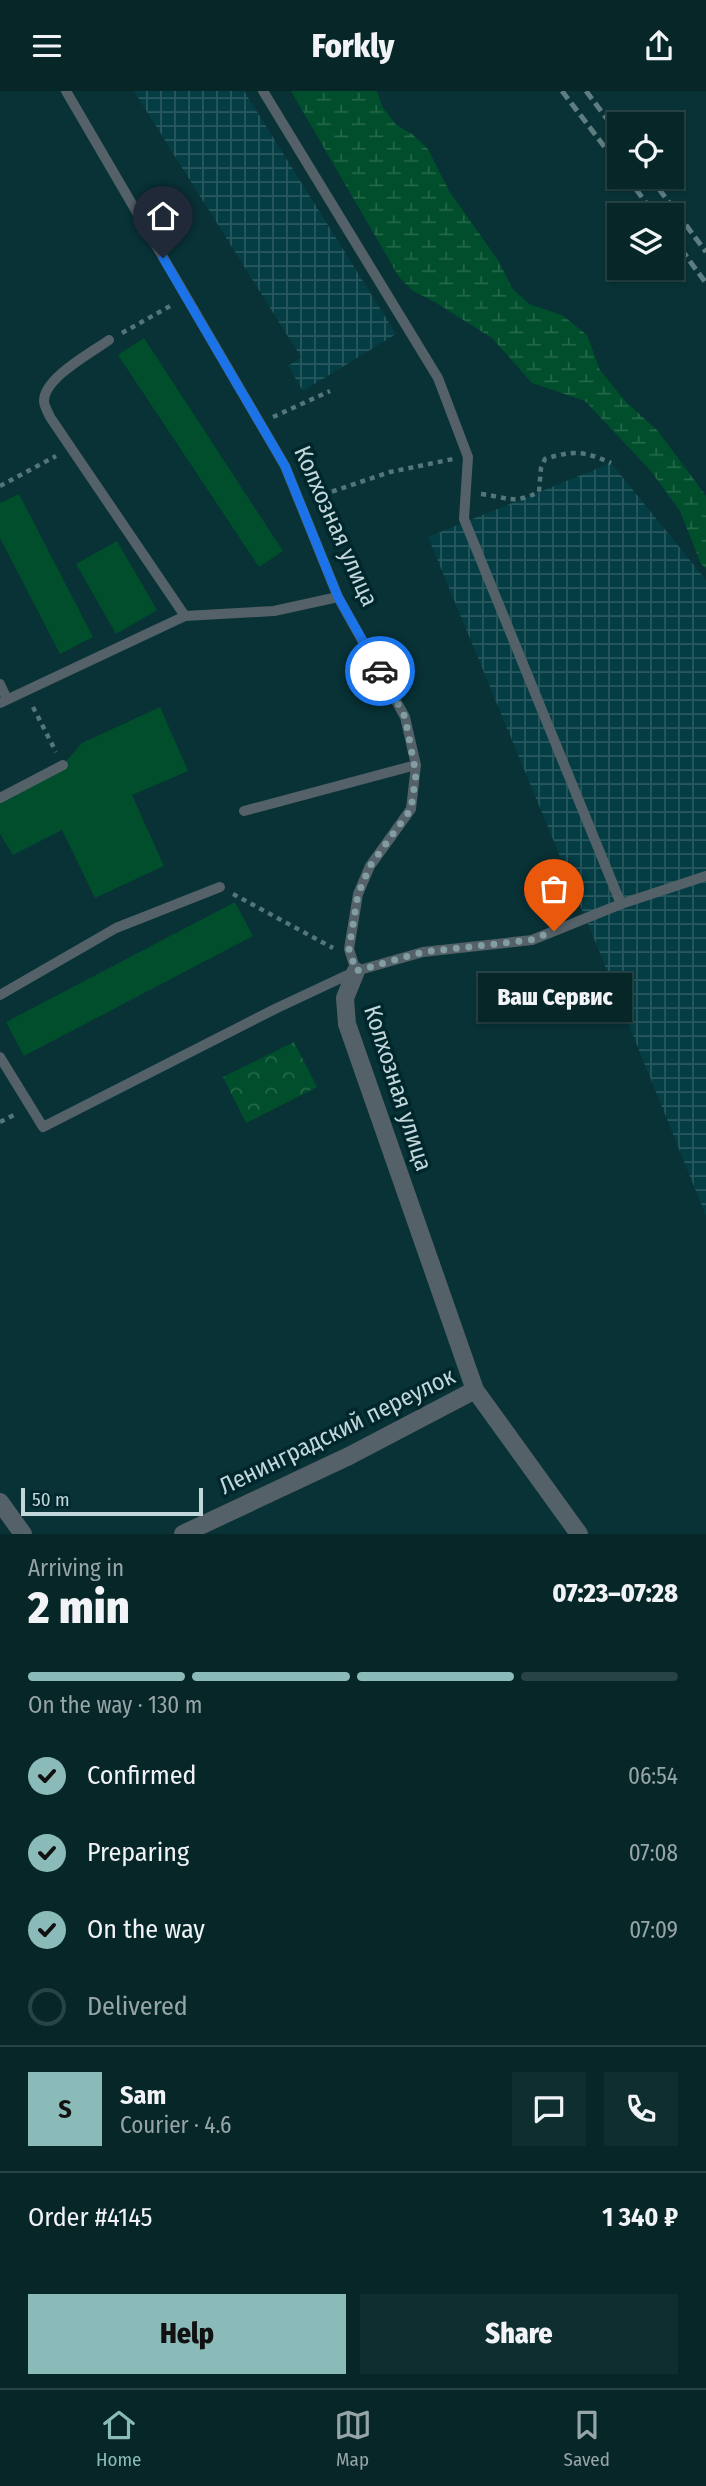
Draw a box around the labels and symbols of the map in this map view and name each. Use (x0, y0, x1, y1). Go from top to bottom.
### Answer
pin (133, 186, 193, 258)
street label: Колхозная улица (288, 442, 384, 610)
courier (345, 636, 415, 706)
pin (524, 859, 584, 931)
callout: Ваш Сервис (477, 973, 631, 1022)
street label: Колхозная улица (358, 1002, 438, 1174)
street label: Ленинградский переулок (215, 1361, 460, 1500)
scale bar (21, 1485, 203, 1517)

